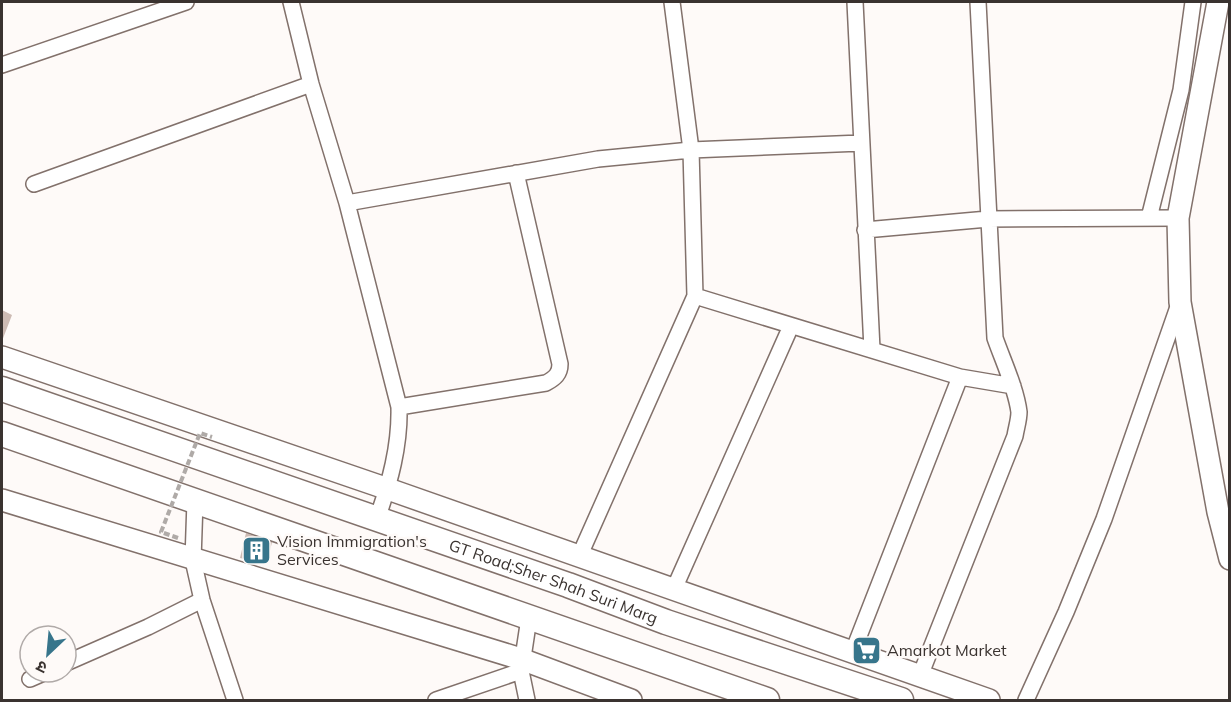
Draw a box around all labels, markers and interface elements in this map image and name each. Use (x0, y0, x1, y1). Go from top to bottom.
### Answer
place label: Vision Immigration's Services (277, 531, 427, 569)
building icon: Vision Immigration's Services (240, 534, 272, 566)
street label: GT Road;Sher Shah Suri Marg (446, 535, 661, 628)
north arrow (18, 624, 78, 684)
supermarket icon: Amarkot Market (850, 634, 882, 666)
place label: Amarkot Market (887, 640, 1007, 660)
text: उ (32, 656, 50, 679)

